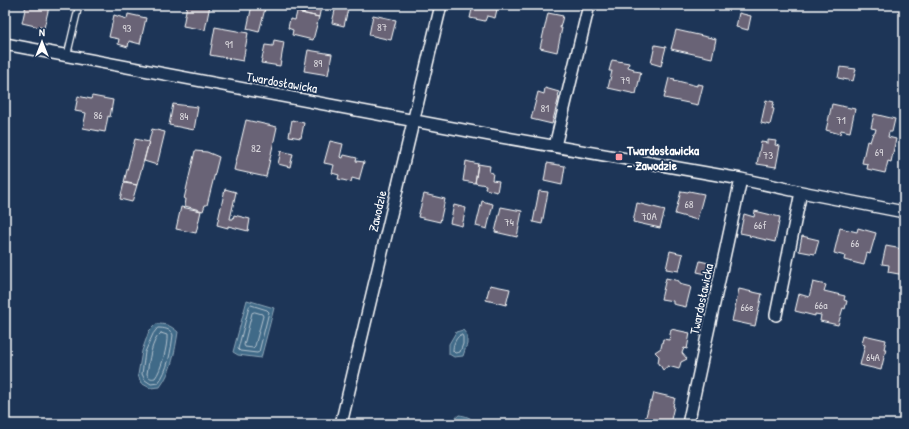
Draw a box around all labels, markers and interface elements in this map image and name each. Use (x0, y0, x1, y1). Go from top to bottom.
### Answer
house number: 87 (377, 20, 387, 34)
house number: 93 (123, 21, 132, 35)
north arrow (22, 22, 62, 62)
text: N (39, 25, 45, 39)
house number: 91 (225, 37, 233, 51)
house number: 89 (314, 56, 322, 70)
street label: Twardosławicka (245, 67, 319, 97)
house number: 79 (620, 73, 630, 87)
house number: 81 (541, 101, 549, 115)
house number: 86 (93, 108, 103, 122)
house number: 84 (180, 109, 188, 123)
house number: 71 (836, 113, 846, 127)
house number: 82 (251, 141, 261, 155)
place label: Twardosławicka - Zawodzie (626, 141, 700, 174)
house number: 69 (875, 145, 883, 159)
house number: 73 (763, 148, 773, 162)
marker: Twardosławicka - Zawodzie (614, 152, 624, 162)
street label: Zawodzie (364, 189, 390, 233)
house number: 68 (684, 197, 694, 211)
house number: 70A (641, 209, 657, 223)
house number: 74 (504, 215, 514, 229)
house number: 66f (754, 218, 766, 232)
house number: 66 (851, 236, 860, 250)
street label: Twardosławicka (685, 262, 717, 336)
house number: 66a (814, 298, 828, 312)
house number: 66e (740, 300, 754, 314)
house number: 64A (866, 350, 881, 364)

